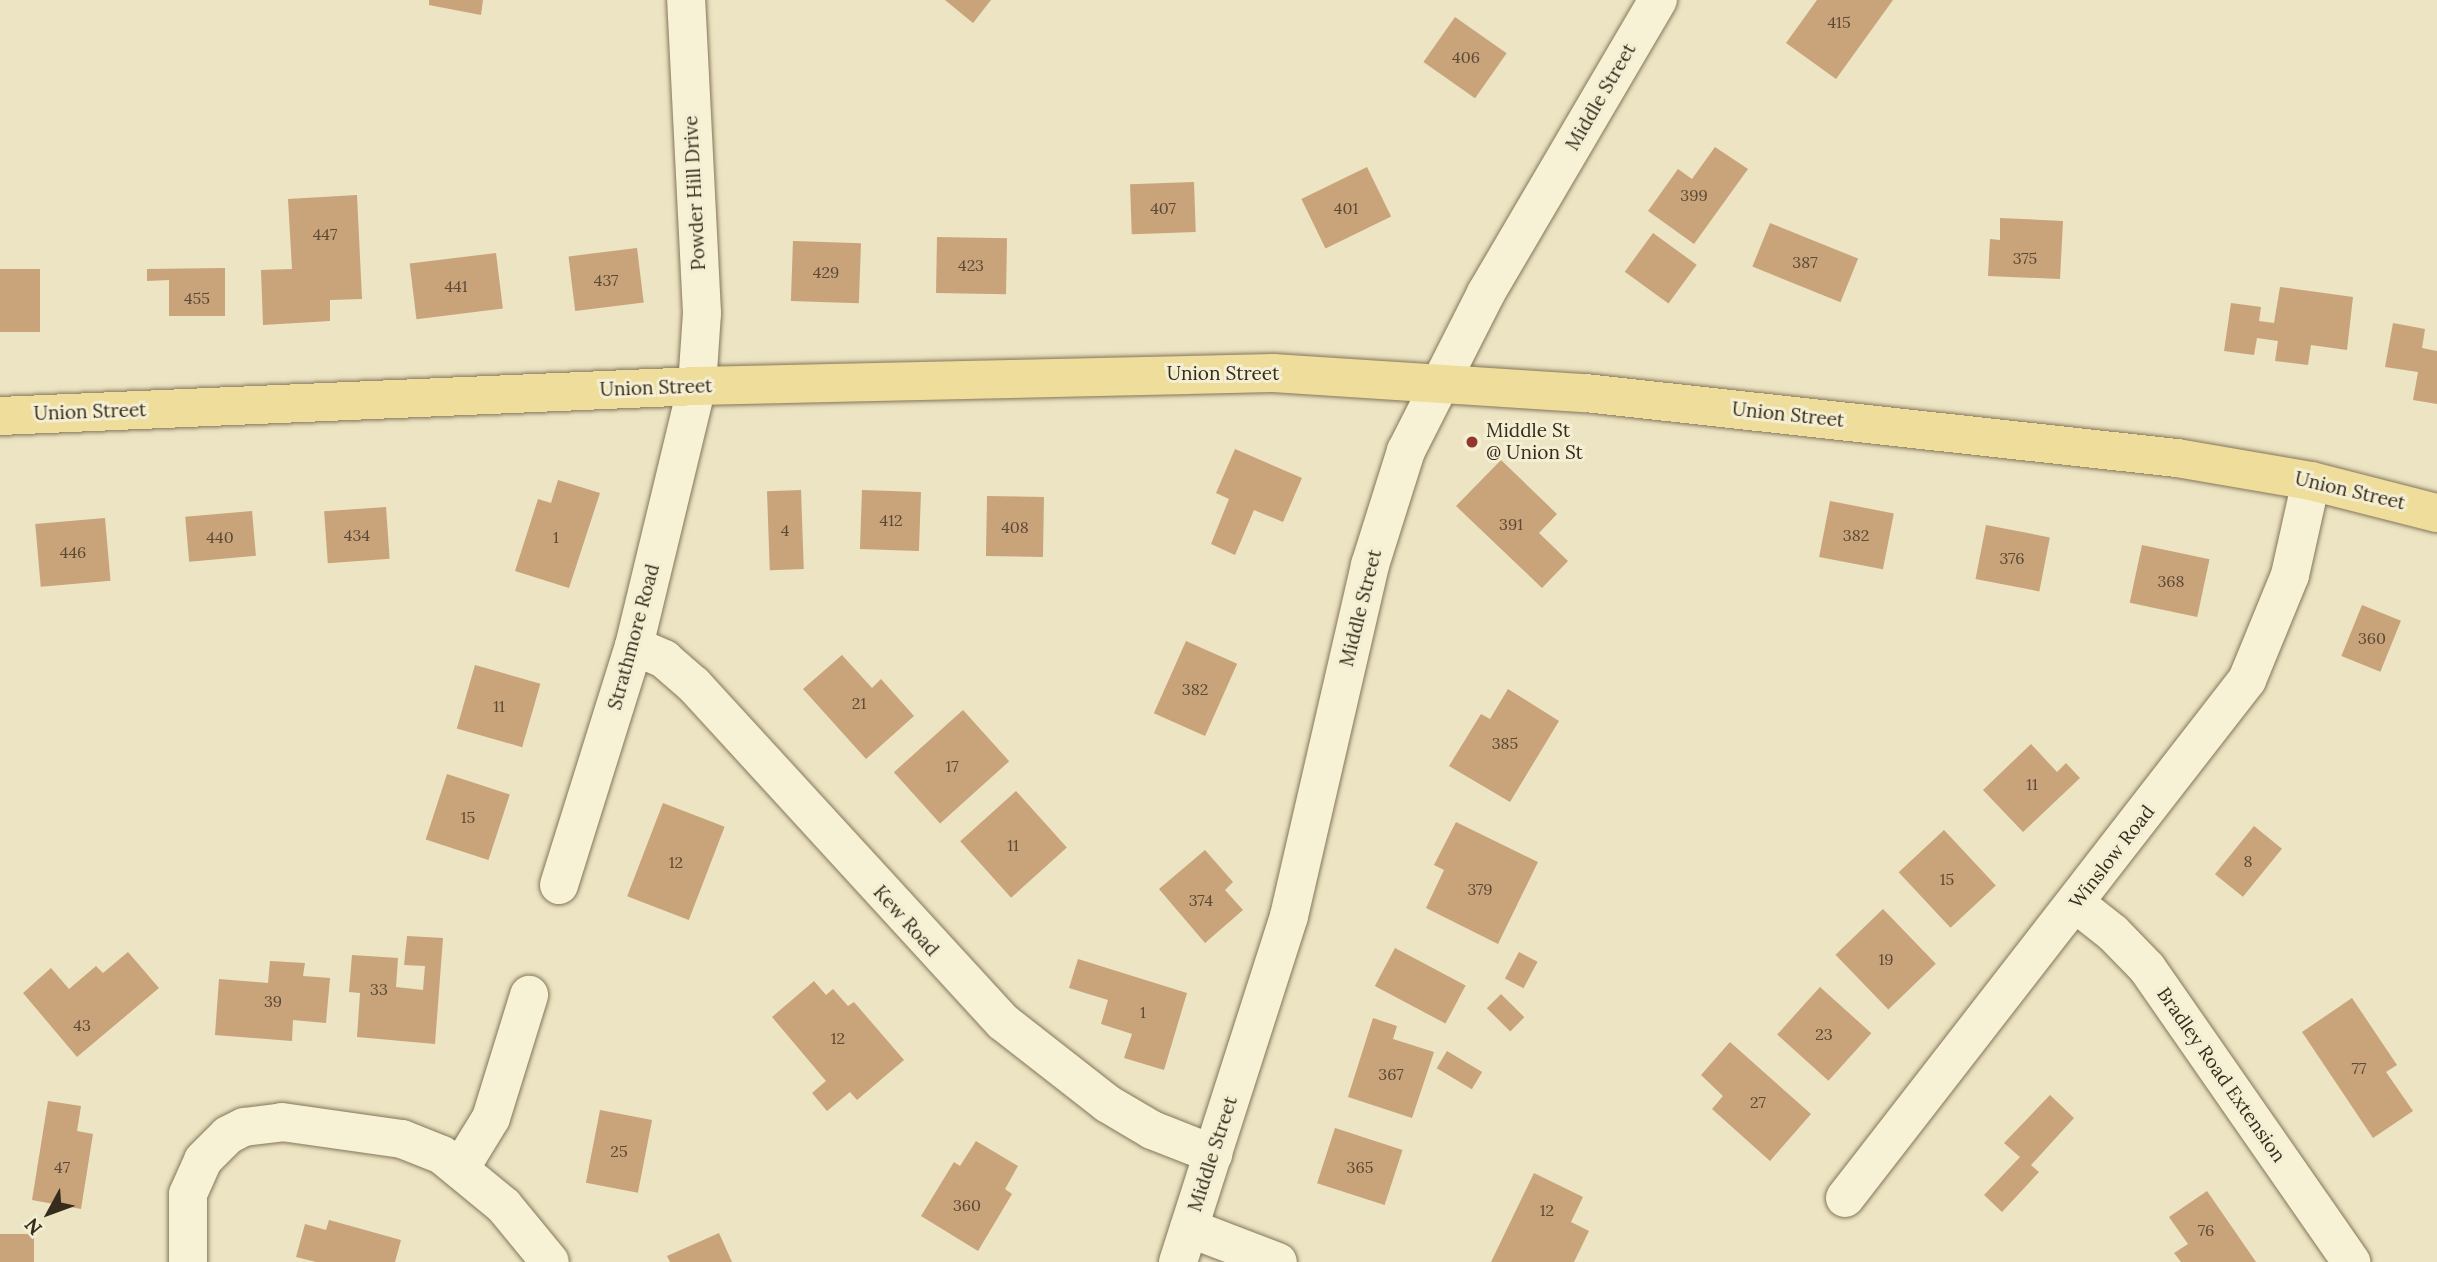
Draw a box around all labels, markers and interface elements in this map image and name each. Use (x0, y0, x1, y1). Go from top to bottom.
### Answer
house number: 415 (1827, 12, 1851, 32)
street label: Middle Street (1561, 39, 1641, 155)
house number: 406 (1452, 47, 1480, 67)
street label: Powder Hill Drive (680, 115, 710, 271)
house number: 399 (1680, 185, 1708, 205)
house number: 407 (1150, 198, 1176, 218)
house number: 401 (1334, 198, 1358, 218)
house number: 447 (313, 224, 337, 244)
house number: 375 (2013, 248, 2037, 268)
house number: 387 (1792, 252, 1818, 272)
house number: 423 (958, 255, 984, 275)
house number: 429 (813, 262, 839, 282)
house number: 437 (594, 270, 618, 290)
house number: 441 (444, 276, 468, 296)
house number: 455 (184, 288, 210, 308)
street label: Union Street (1167, 363, 1279, 385)
street label: Union Street (599, 375, 713, 401)
street label: Union Street (1731, 398, 1845, 432)
street label: Union Street (33, 399, 147, 425)
place label: Middle St @ Union St (1486, 420, 1583, 464)
marker: Middle St @ Union St (1464, 434, 1480, 450)
street label: Union Street (2293, 467, 2407, 515)
house number: 412 (879, 510, 903, 530)
house number: 391 (1499, 514, 1523, 534)
house number: 408 (1001, 517, 1029, 537)
house number: 4 (781, 520, 789, 540)
house number: 434 (344, 525, 370, 545)
house number: 382 (1843, 525, 1869, 545)
house number: 440 (206, 527, 234, 547)
house number: 1 (553, 527, 559, 547)
house number: 446 (60, 542, 86, 562)
street label: Middle Street (1335, 547, 1387, 669)
house number: 376 (1999, 548, 2025, 568)
street label: Strathmore Road (604, 562, 664, 712)
house number: 368 (2157, 571, 2185, 591)
house number: 360 (2358, 628, 2386, 648)
house number: 382 (1182, 679, 1208, 699)
house number: 21 (852, 693, 866, 713)
house number: 11 (493, 696, 505, 716)
house number: 385 (1492, 733, 1518, 753)
house number: 17 (945, 756, 959, 776)
house number: 11 (2026, 774, 2038, 794)
street label: Winslow Road (2065, 801, 2159, 913)
house number: 15 (461, 807, 475, 827)
house number: 11 (1007, 835, 1019, 855)
house number: 8 (2244, 851, 2252, 871)
house number: 12 (669, 852, 683, 872)
house number: 15 (1940, 869, 1954, 889)
house number: 379 (1467, 879, 1493, 899)
street label: Kew Road (868, 881, 944, 961)
house number: 374 (1189, 890, 1213, 910)
house number: 19 (1878, 949, 1894, 969)
house number: 33 (370, 979, 388, 999)
street label: Bradley Road Extension (2152, 983, 2290, 1167)
house number: 39 (264, 991, 282, 1011)
house number: 1 (1140, 1002, 1146, 1022)
house number: 43 (73, 1015, 91, 1035)
house number: 23 (1815, 1024, 1833, 1044)
house number: 12 (831, 1028, 845, 1048)
house number: 77 (2352, 1058, 2366, 1078)
house number: 367 (1378, 1064, 1404, 1084)
house number: 27 (1750, 1092, 1766, 1112)
street label: Middle Street (1184, 1093, 1242, 1215)
house number: 25 (610, 1141, 628, 1161)
house number: 47 (54, 1157, 70, 1177)
house number: 365 (1347, 1157, 1373, 1177)
north arrow (14, 1178, 84, 1248)
house number: 360 (953, 1195, 981, 1215)
house number: 12 (1540, 1200, 1554, 1220)
text: N (19, 1213, 47, 1240)
house number: 76 (2198, 1220, 2214, 1240)

